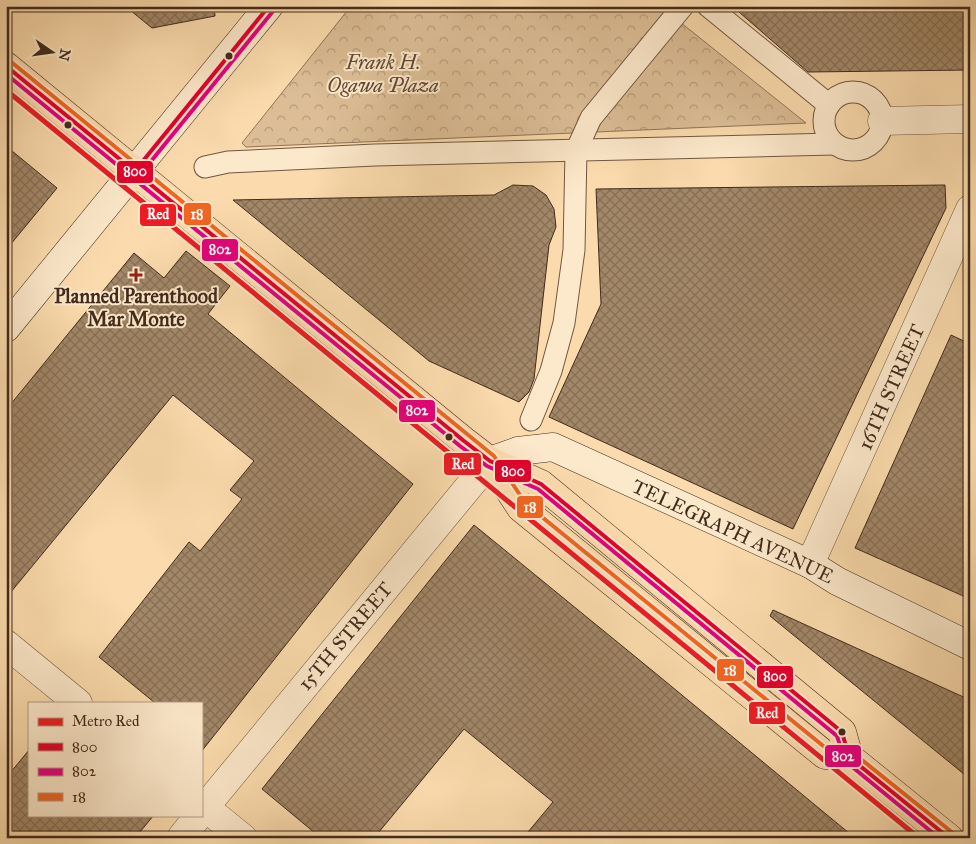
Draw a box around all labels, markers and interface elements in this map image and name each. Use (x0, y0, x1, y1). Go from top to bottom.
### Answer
north arrow (28, 28, 78, 78)
text: N (55, 47, 74, 63)
park label: Frank H. Ogawa Plaza (327, 50, 439, 97)
unlabelled marker (224, 51, 234, 61)
unlabelled marker (63, 120, 73, 130)
line badge: 800 (116, 160, 154, 184)
text: 800 (123, 163, 147, 180)
line badge: 18 (183, 202, 212, 226)
line badge: Red (139, 203, 177, 227)
text: Red (147, 206, 170, 223)
text: 18 (191, 206, 203, 223)
line badge: 802 (201, 238, 239, 262)
text: 802 (209, 241, 232, 258)
marker: Planned Parenthood Mar Monte (129, 268, 143, 282)
place label: Planned Parenthood Mar Monte (54, 284, 219, 331)
street label: 16TH STREET (853, 320, 930, 454)
line badge: 802 (398, 399, 436, 423)
text: 802 (406, 402, 429, 419)
unlabelled marker (444, 432, 454, 442)
line badge: Red (443, 452, 482, 476)
text: Red (452, 456, 475, 473)
line badge: 800 (494, 459, 532, 483)
text: 800 (501, 463, 525, 480)
street label: TELEGRAPH AVENUE (628, 474, 838, 588)
line badge: 18 (516, 495, 544, 519)
text: 18 (524, 499, 536, 516)
street label: 15TH STREET (293, 577, 397, 695)
line badge: 18 (716, 658, 745, 682)
text: 18 (724, 662, 736, 679)
line badge: 800 (756, 665, 794, 689)
text: 800 (763, 668, 787, 685)
line badge: Red (748, 701, 786, 725)
legend (28, 702, 202, 816)
text: Red (756, 705, 779, 722)
text: Metro Red (72, 712, 140, 730)
unlabelled marker (837, 727, 847, 737)
text: 800 (72, 738, 97, 756)
line badge: 802 (824, 744, 862, 768)
text: 802 (832, 748, 855, 765)
text: 802 (72, 762, 97, 780)
text: 18 (72, 788, 86, 806)

